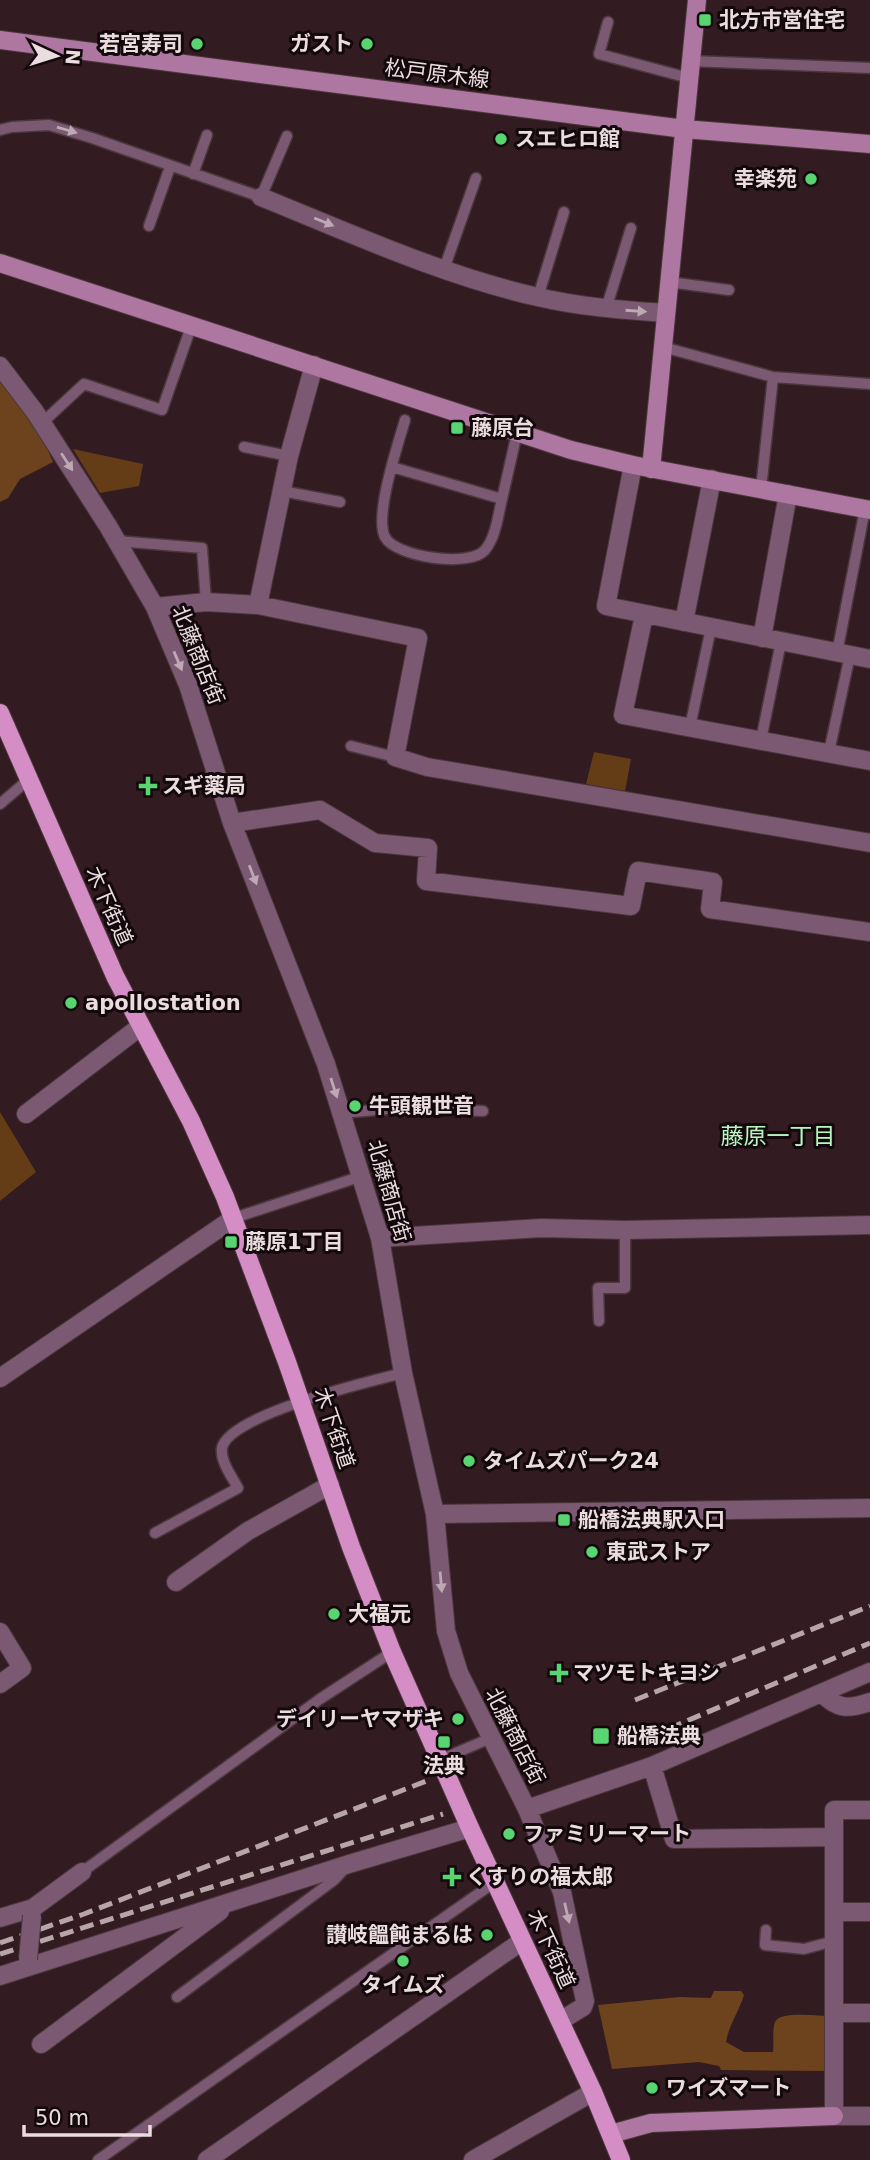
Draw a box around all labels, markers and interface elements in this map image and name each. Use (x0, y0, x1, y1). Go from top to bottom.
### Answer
place label: 北方市営住宅 (719, 8, 845, 32)
marker: 北方市営住宅 (697, 12, 713, 28)
north arrow (21, 21, 91, 91)
place label: 若宮寿司 (99, 32, 183, 56)
place label: ガスト (290, 32, 353, 56)
marker: 若宮寿司 (189, 36, 205, 52)
marker: ガスト (359, 36, 375, 52)
text: N (61, 48, 84, 66)
street label: 松戸原木線 (383, 56, 491, 92)
one-way arrow (57, 126, 78, 136)
place label: スエヒロ館 (515, 127, 620, 151)
marker: スエヒロ館 (493, 131, 509, 147)
place label: 幸楽苑 (734, 167, 797, 191)
marker: 幸楽苑 (803, 171, 819, 187)
one-way arrow (314, 217, 335, 228)
one-way arrow (625, 305, 647, 316)
place label: 藤原台 (471, 416, 534, 440)
marker: 藤原台 (449, 420, 465, 436)
one-way arrow (60, 453, 73, 472)
street label: 北藤商店街 (167, 602, 229, 708)
one-way arrow (173, 650, 184, 671)
place label: スギ薬局 (162, 774, 246, 798)
marker: スギ薬局 (140, 778, 156, 794)
street label: 木下街道 (81, 863, 137, 949)
one-way arrow (247, 865, 258, 886)
place label: apollostation (85, 991, 241, 1015)
marker: apollostation (63, 995, 79, 1011)
one-way arrow (329, 1077, 340, 1098)
place label: 牛頭観世音 (369, 1094, 474, 1118)
marker: 牛頭観世音 (347, 1098, 363, 1114)
district label: 藤原一丁目 (721, 1123, 836, 1149)
street label: 北藤商店街 (363, 1137, 415, 1245)
place label: 藤原1丁目 (245, 1230, 344, 1254)
marker: 藤原1丁目 (223, 1234, 239, 1250)
street label: 木下街道 (309, 1384, 359, 1472)
place label: タイムズパーク24 (483, 1449, 659, 1473)
marker: タイムズパーク24 (461, 1453, 477, 1469)
place label: 船橋法典駅入口 (578, 1508, 725, 1532)
marker: 船橋法典駅入口 (556, 1512, 572, 1528)
place label: 東武ストア (606, 1540, 711, 1564)
marker: 東武ストア (584, 1544, 600, 1560)
one-way arrow (436, 1572, 447, 1594)
place label: 大福元 (348, 1602, 411, 1626)
marker: 大福元 (326, 1606, 342, 1622)
place label: マツモトキヨシ (573, 1661, 720, 1685)
marker: マツモトキヨシ (551, 1665, 567, 1681)
street label: 北藤商店街 (480, 1684, 550, 1788)
place label: デイリーヤマザキ (276, 1707, 444, 1731)
marker: デイリーヤマザキ (450, 1711, 466, 1727)
place label: 船橋法典 (617, 1724, 701, 1748)
marker: 船橋法典 (591, 1726, 611, 1746)
marker: 法典 (436, 1734, 452, 1750)
place label: 法典 (423, 1754, 465, 1778)
place label: ファミリーマート (523, 1822, 691, 1846)
marker: ファミリーマート (501, 1826, 517, 1842)
place label: くすりの福太郎 (466, 1865, 613, 1889)
marker: くすりの福太郎 (444, 1869, 460, 1885)
one-way arrow (562, 1902, 573, 1924)
street label: 木下街道 (522, 1906, 580, 1992)
place label: 讃岐饂飩まるは (326, 1923, 473, 1947)
marker: 讃岐饂飩まるは (479, 1927, 495, 1943)
marker: タイムズ (395, 1953, 411, 1969)
place label: タイムズ (361, 1973, 445, 1997)
place label: ワイズマート (666, 2076, 791, 2100)
marker: ワイズマート (644, 2080, 660, 2096)
scale bar (24, 2094, 150, 2138)
text: 50 m (35, 2106, 89, 2130)

